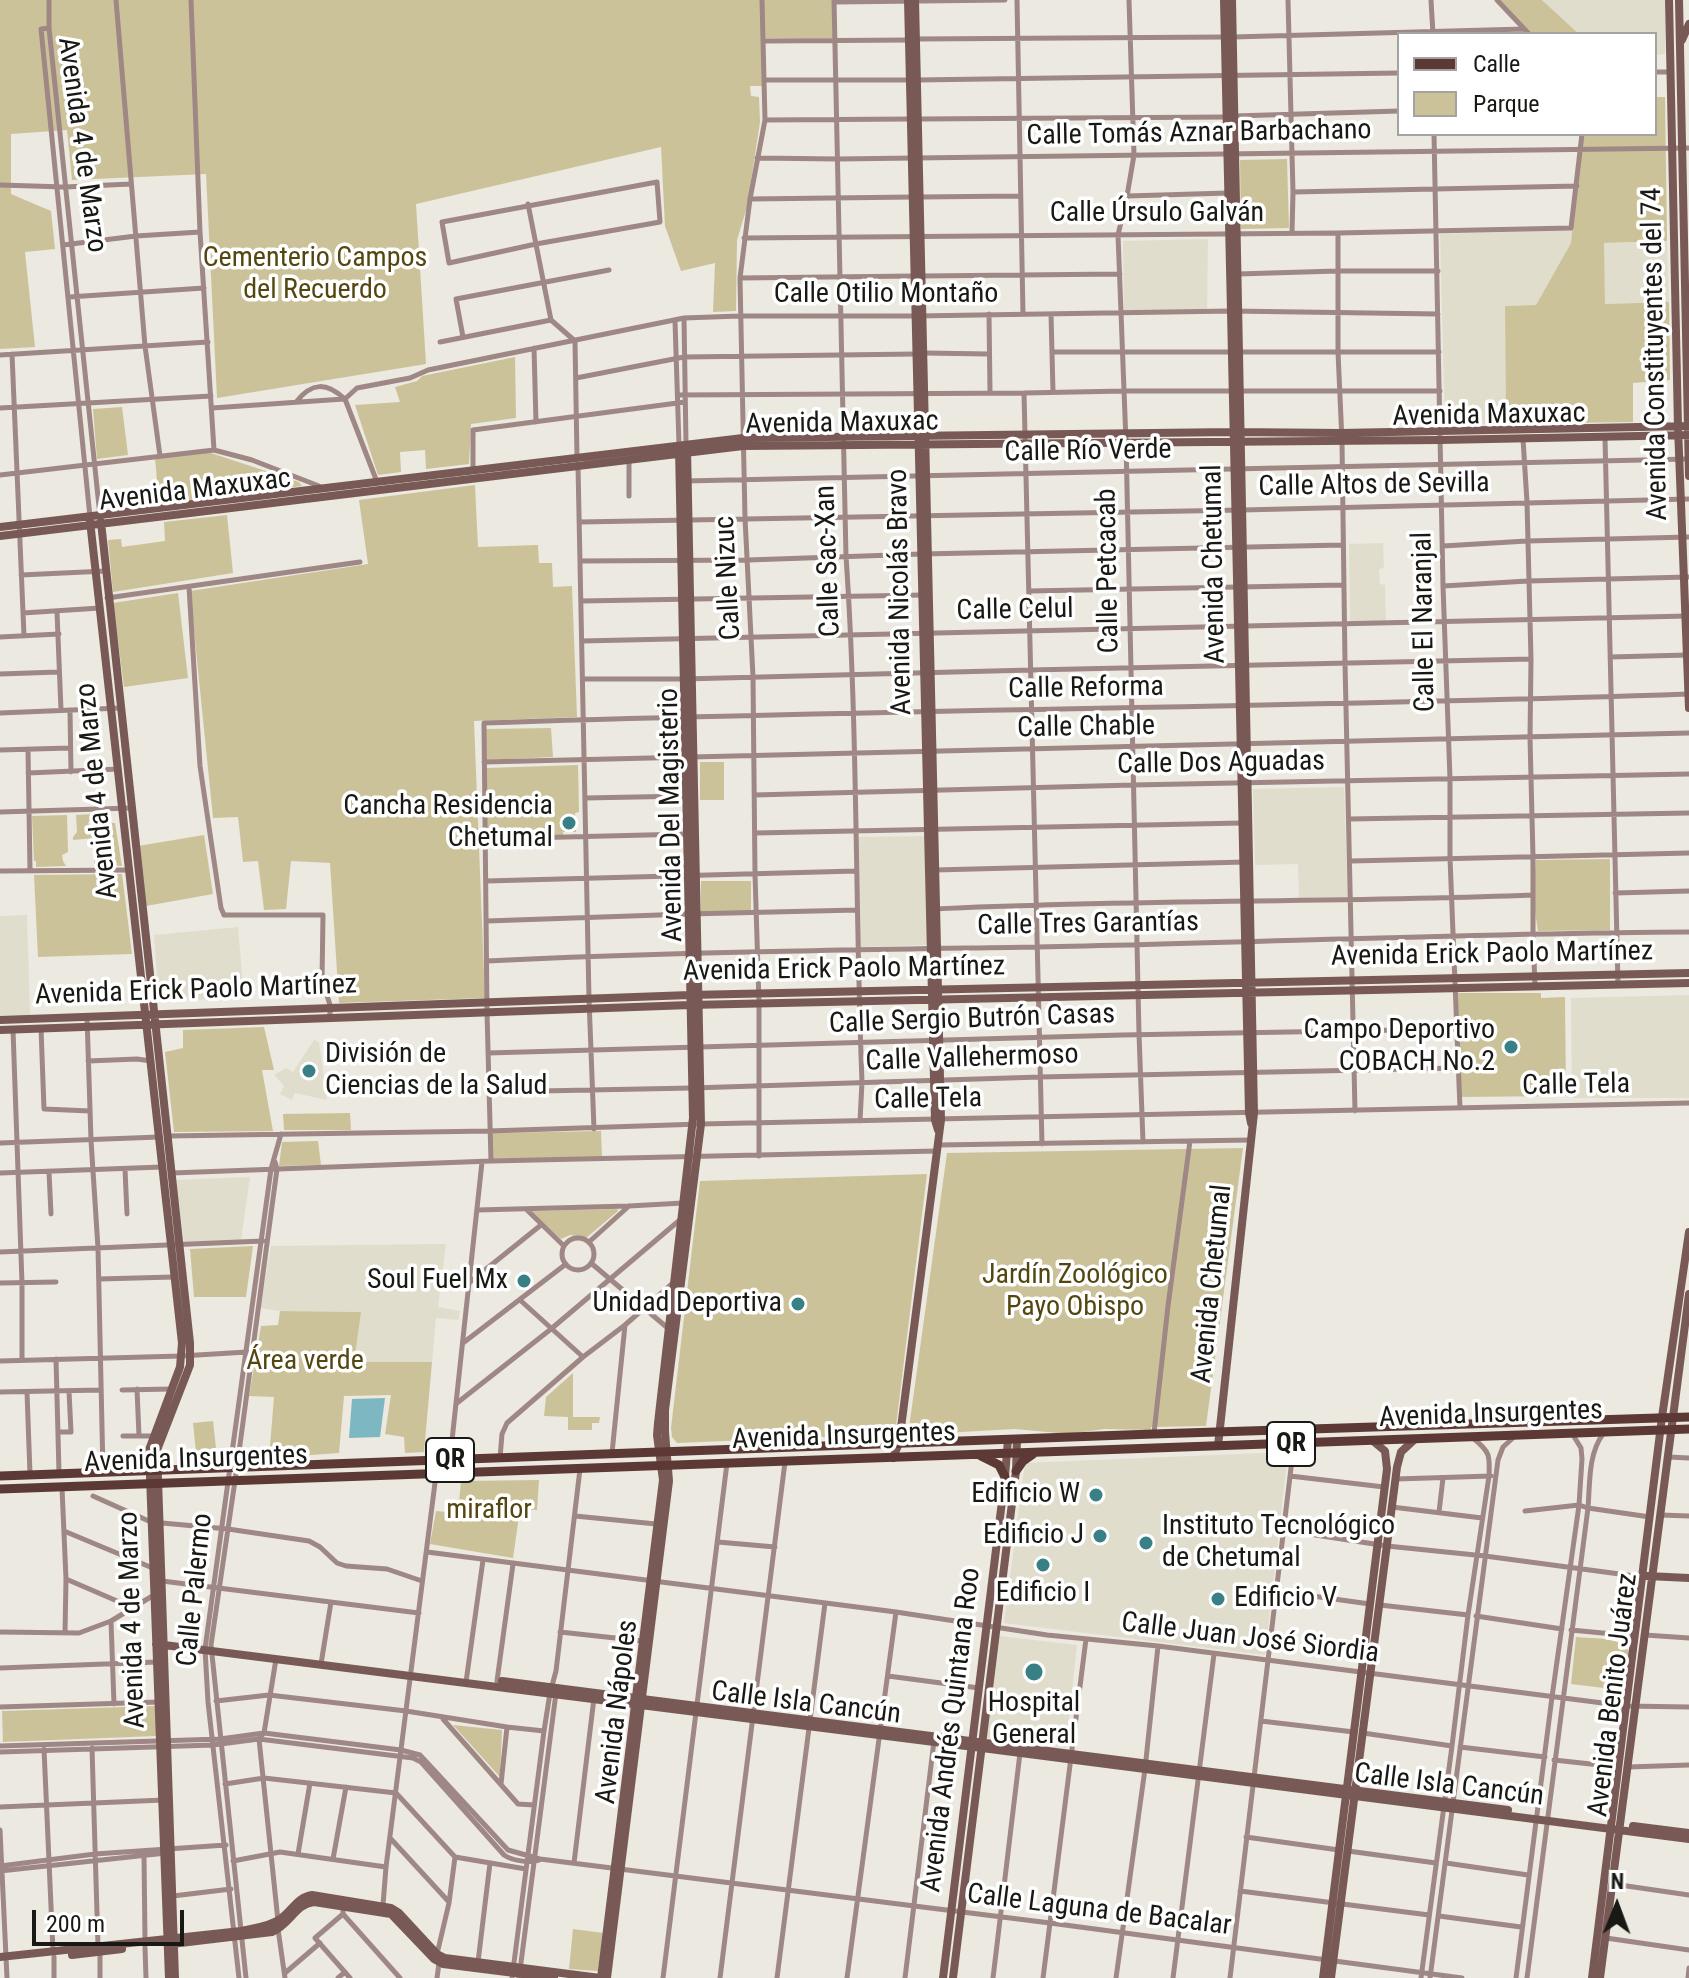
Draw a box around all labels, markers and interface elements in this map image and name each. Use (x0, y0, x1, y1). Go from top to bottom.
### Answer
legend (1397, 32, 1657, 136)
street label: Avenida 4 de Marzo (49, 35, 113, 255)
text: Calle (1473, 50, 1520, 78)
text: Parque (1473, 90, 1540, 118)
street label: Calle Tomás Aznar Barbachano (1026, 114, 1372, 154)
street label: Avenida Constituyentes del 74 (1636, 187, 1676, 521)
street label: Calle Úrsulo Galván (1050, 197, 1264, 231)
park label: Cementerio Campos del Recuerdo (203, 242, 427, 308)
street label: Calle Otilio Montaño (774, 278, 998, 312)
street label: Avenida Maxuxac (1392, 398, 1586, 434)
street label: Avenida Maxuxac (745, 406, 939, 442)
street label: Calle Río Verde (1004, 434, 1172, 470)
street label: Avenida Maxuxac (97, 463, 293, 519)
street label: Avenida Chetumal (1196, 464, 1234, 664)
street label: Calle Altos de Sevilla (1258, 467, 1490, 505)
street label: Avenida Nicolás Bravo (882, 469, 920, 715)
street label: Calle Sac-Xan (810, 485, 848, 637)
street label: Calle Petcacab (1091, 488, 1127, 654)
street label: Calle Nizuc (709, 515, 749, 641)
street label: Calle El Naranjal (1407, 532, 1443, 712)
street label: Calle Celul (956, 593, 1074, 629)
street label: Calle Reforma (1008, 671, 1164, 707)
street label: Avenida 4 de Marzo (70, 681, 126, 901)
street label: Avenida Del Magisterio (653, 688, 691, 942)
street label: Calle Chable (1017, 710, 1155, 746)
street label: Calle Dos Aguadas (1117, 745, 1325, 783)
place label: Cancha Residencia Chetumal (343, 790, 553, 856)
marker: Cancha Residencia Chetumal (560, 814, 578, 832)
street label: Calle Tres Garantías (977, 906, 1199, 944)
street label: Avenida Erick Paolo Martínez (1331, 935, 1653, 975)
street label: Avenida Erick Paolo Martínez (683, 950, 1005, 990)
street label: Avenida Erick Paolo Martínez (34, 969, 358, 1013)
street label: Calle Sergio Butrón Casas (829, 998, 1115, 1042)
place label: Campo Deportivo COBACH No.2 (1304, 1014, 1495, 1080)
place label: División de Ciencias de la Salud (325, 1038, 547, 1104)
street label: Calle Vallehermoso (865, 1038, 1079, 1080)
marker: Campo Deportivo COBACH No.2 (1502, 1038, 1520, 1056)
marker: División de Ciencias de la Salud (300, 1062, 318, 1080)
street label: Calle Tela (1522, 1068, 1630, 1104)
street label: Calle Tela (874, 1082, 982, 1118)
street label: Avenida Chetumal (1186, 1183, 1240, 1385)
park label: Jardín Zoológico Payo Obispo (982, 1259, 1168, 1325)
place label: Soul Fuel Mx (367, 1264, 508, 1298)
marker: Soul Fuel Mx (515, 1272, 533, 1290)
place label: Unidad Deportiva (593, 1287, 782, 1321)
marker: Unidad Deportiva (789, 1295, 807, 1313)
park label: Área verde (246, 1345, 364, 1379)
street label: Avenida Insurgentes (1379, 1394, 1603, 1436)
street label: Avenida Insurgentes (732, 1416, 956, 1458)
road number: QR (1267, 1422, 1315, 1466)
road number: QR (426, 1438, 474, 1482)
street label: Avenida Insurgentes (84, 1439, 308, 1481)
place label: Edificio W (971, 1478, 1080, 1512)
marker: Edificio W (1087, 1486, 1105, 1504)
park label: miraflor (446, 1494, 532, 1528)
place label: Instituto Tecnológico de Chetumal (1162, 1510, 1395, 1576)
street label: Avenida 4 de Marzo (112, 1511, 154, 1729)
street label: Calle Palermo (171, 1512, 221, 1668)
place label: Edificio J (983, 1519, 1084, 1553)
marker: Edificio J (1091, 1527, 1109, 1545)
marker: Instituto Tecnológico de Chetumal (1137, 1534, 1155, 1552)
marker: Edificio I (1034, 1556, 1052, 1574)
street label: Avenida Andrés Quintana Roo (915, 1566, 989, 1894)
street label: Avenida Benito Juárez (1582, 1571, 1646, 1819)
place label: Edificio I (996, 1577, 1090, 1611)
place label: Edificio V (1234, 1582, 1337, 1616)
marker: Edificio V (1209, 1590, 1227, 1608)
street label: Calle Juan José Siordia (1119, 1607, 1381, 1671)
street label: Avenida Nápoles (590, 1618, 646, 1806)
marker: Hospital General (1023, 1661, 1045, 1683)
street label: Calle Isla Cancún (709, 1676, 903, 1732)
place label: Hospital General (988, 1687, 1080, 1753)
street label: Calle Isla Cancún (1352, 1758, 1546, 1814)
north arrow (1577, 1866, 1657, 1946)
text: N (1610, 1869, 1624, 1894)
street label: Calle Laguna de Bacalar (965, 1878, 1233, 1944)
scale bar (36, 1894, 188, 1944)
text: 200 m (46, 1910, 105, 1938)

